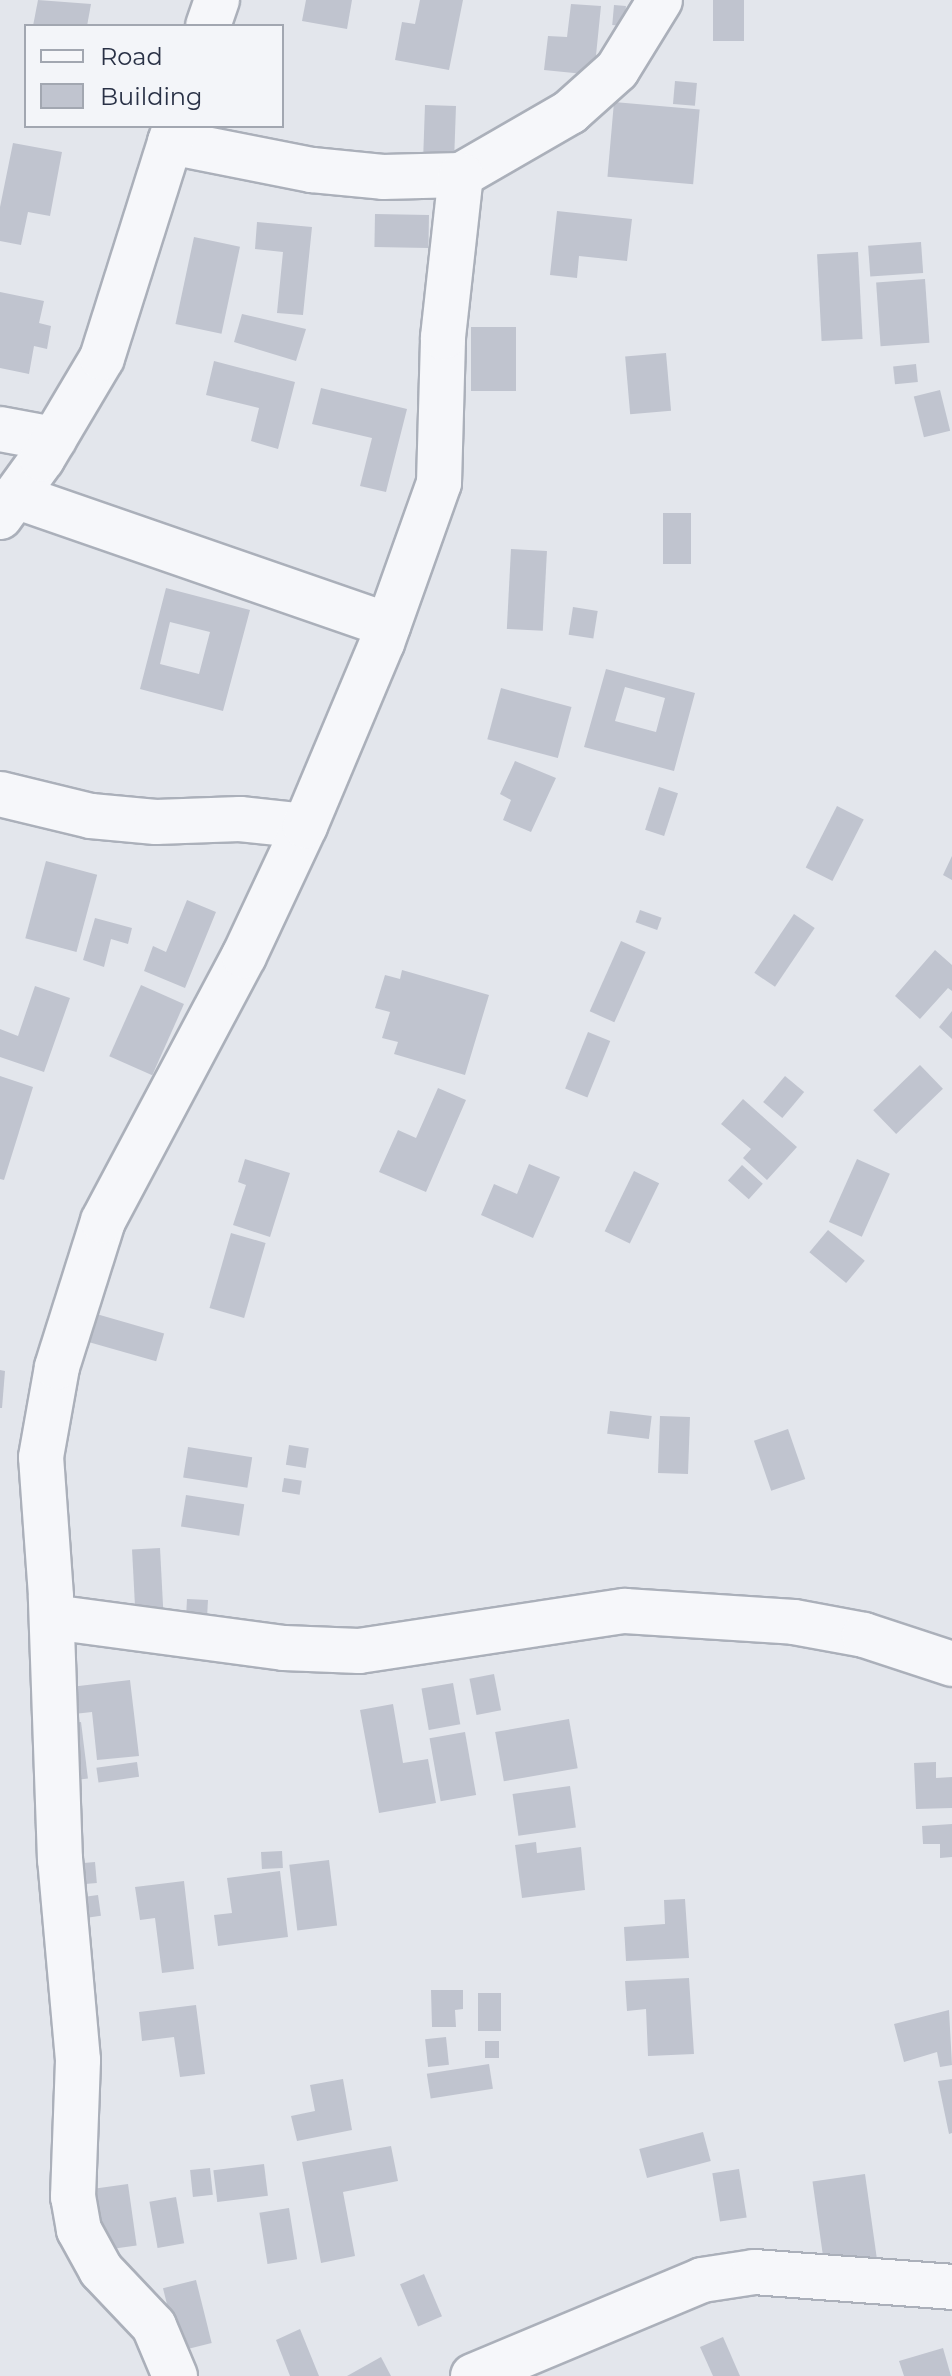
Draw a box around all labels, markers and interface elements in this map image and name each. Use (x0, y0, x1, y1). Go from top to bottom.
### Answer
legend (24, 24, 284, 128)
text: Road (100, 42, 163, 71)
text: Building (100, 82, 203, 111)

